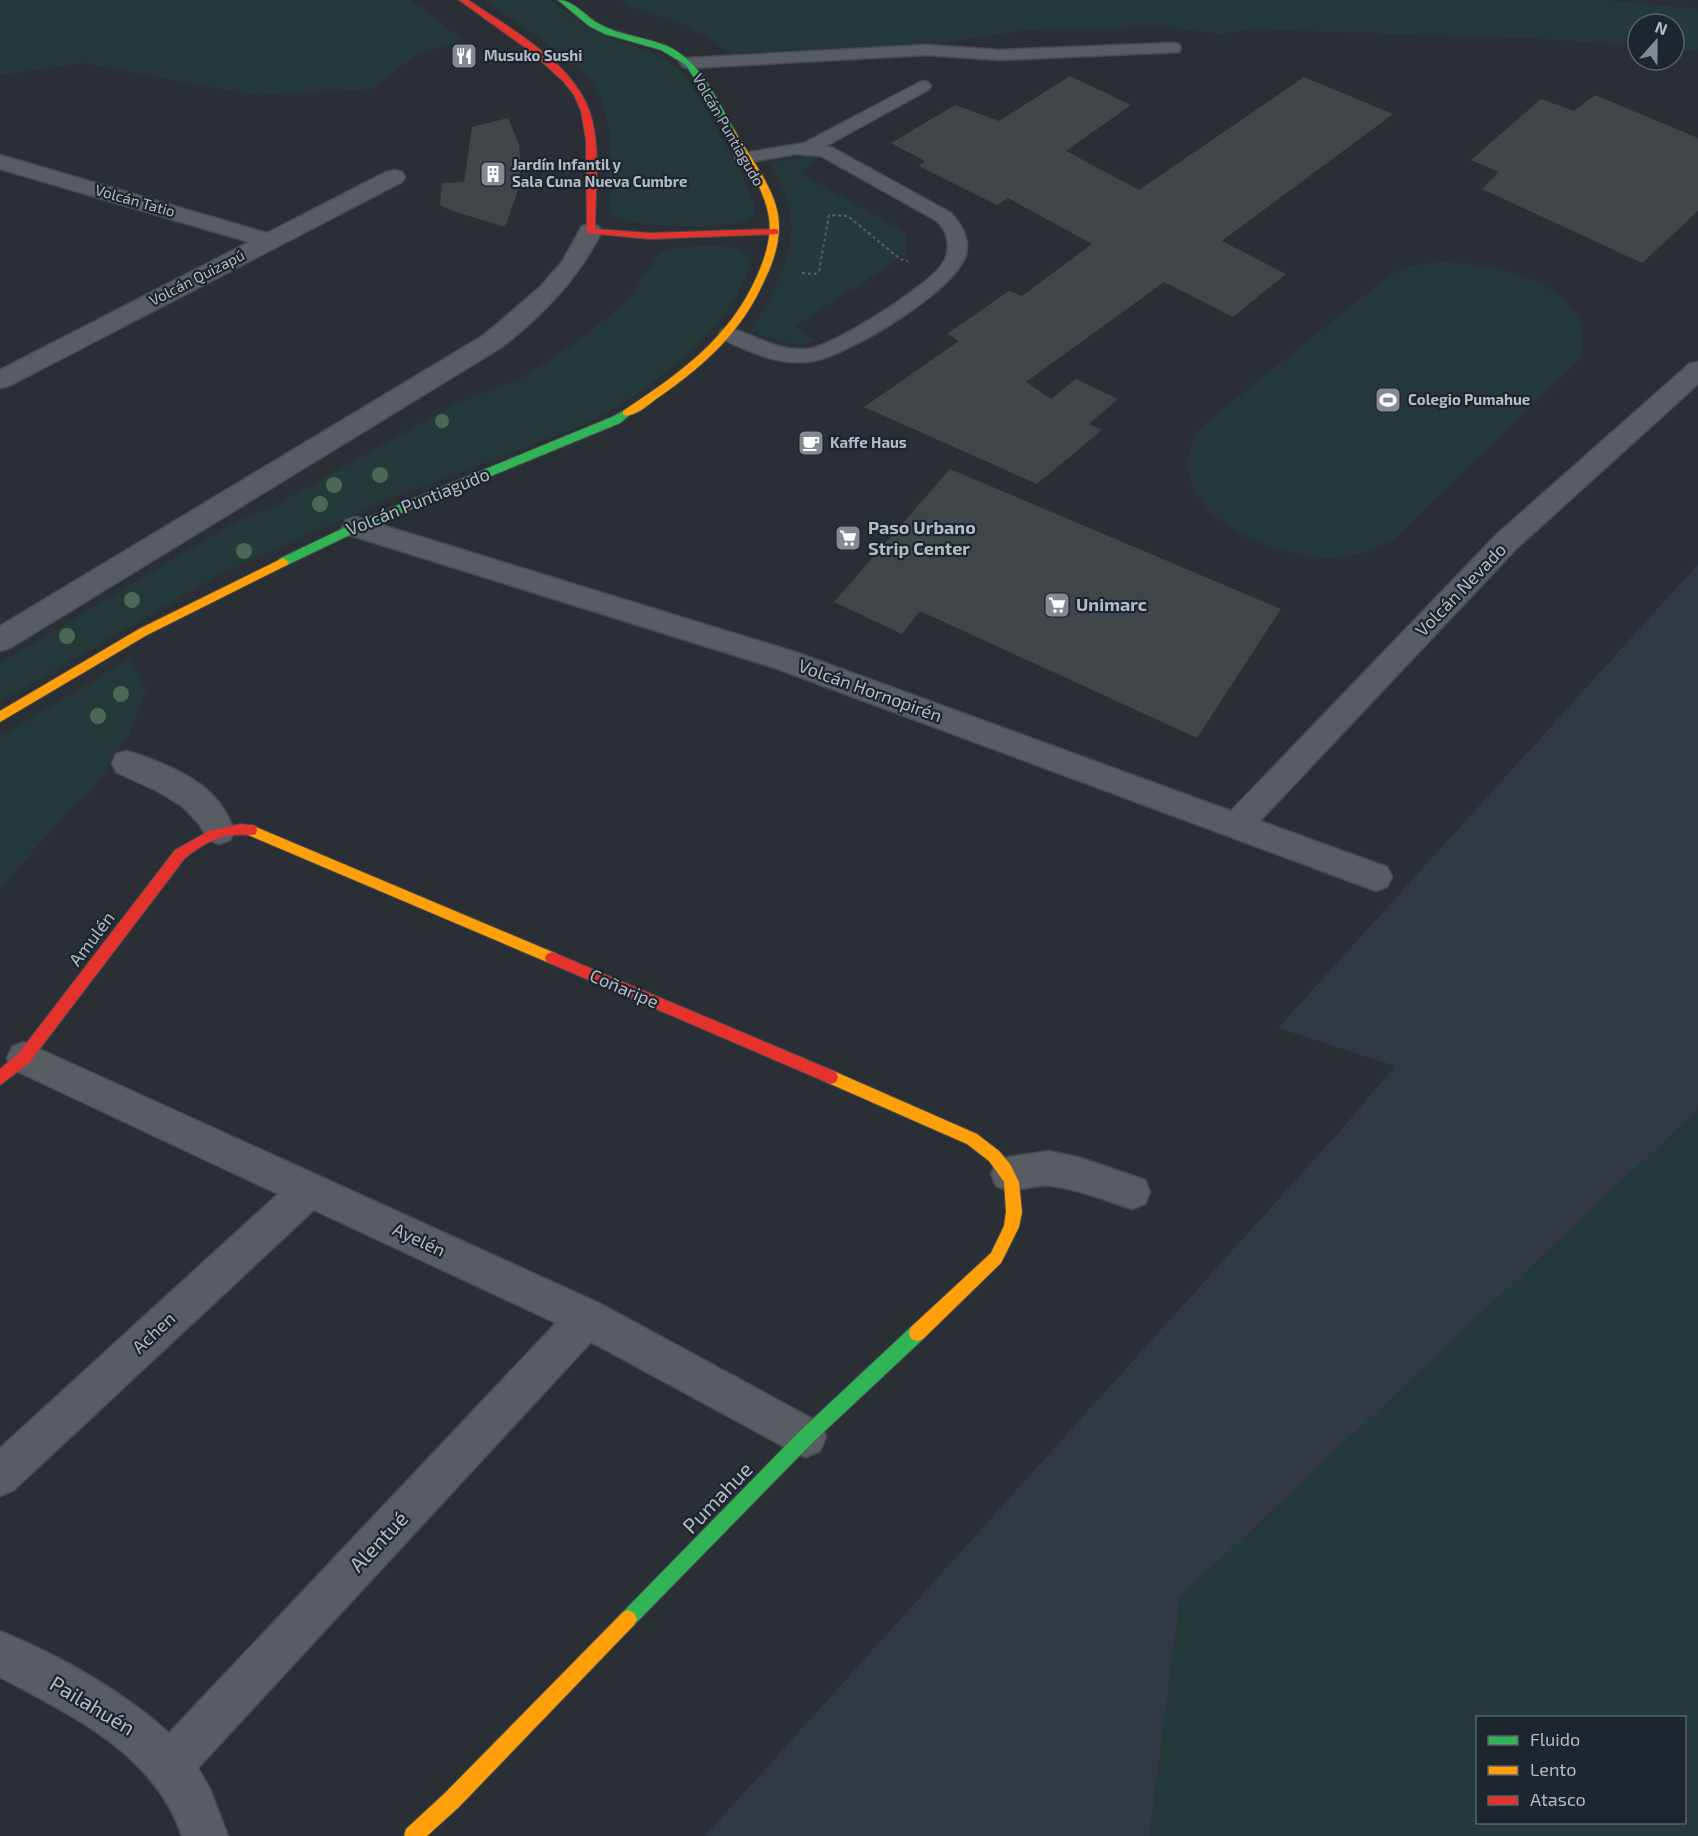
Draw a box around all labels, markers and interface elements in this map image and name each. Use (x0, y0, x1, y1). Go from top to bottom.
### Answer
north arrow (1626, 12, 1686, 72)
text: N (1653, 17, 1670, 38)
restaurant icon: Musuko Sushi (449, 41, 479, 71)
place label: Musuko Sushi (484, 46, 582, 64)
street label: Volcán Puntiagudo (689, 70, 768, 189)
place label: Jardín Infantil y Sala Cuna Nueva Cumbre (512, 155, 687, 190)
building icon: Jardín Infantil y Sala Cuna Nueva Cumbre (478, 159, 508, 189)
street label: Volcán Tatio (93, 180, 177, 220)
street label: Volcán Quizapú (146, 245, 248, 310)
sports icon: Colegio Pumahue (1373, 385, 1403, 415)
place label: Colegio Pumahue (1408, 390, 1530, 408)
cafe icon: Kaffe Haus (796, 428, 826, 458)
place label: Kaffe Haus (830, 433, 907, 451)
street label: Volcán Puntiagudo (343, 462, 492, 540)
place label: Paso Urbano Strip Center (868, 516, 976, 559)
supermarket icon: Paso Urbano Strip Center (833, 523, 863, 553)
street label: Volcán Nevado (1410, 538, 1510, 641)
supermarket icon: Unimarc (1042, 590, 1072, 620)
place label: Unimarc (1076, 593, 1147, 615)
street label: Volcán Hornopirén (796, 654, 945, 726)
street label: Amulén (64, 907, 119, 970)
street label: Coñaripe (587, 964, 662, 1012)
street label: Ayelén (390, 1217, 449, 1261)
street label: Achen (127, 1307, 179, 1358)
street label: Pumahue (677, 1456, 757, 1538)
street label: Alentué (344, 1505, 412, 1577)
street label: Pailahuén (46, 1670, 140, 1740)
legend (1476, 1716, 1686, 1824)
text: Fluido (1530, 1728, 1580, 1750)
text: Lento (1530, 1758, 1576, 1780)
text: Atasco (1530, 1788, 1586, 1810)

